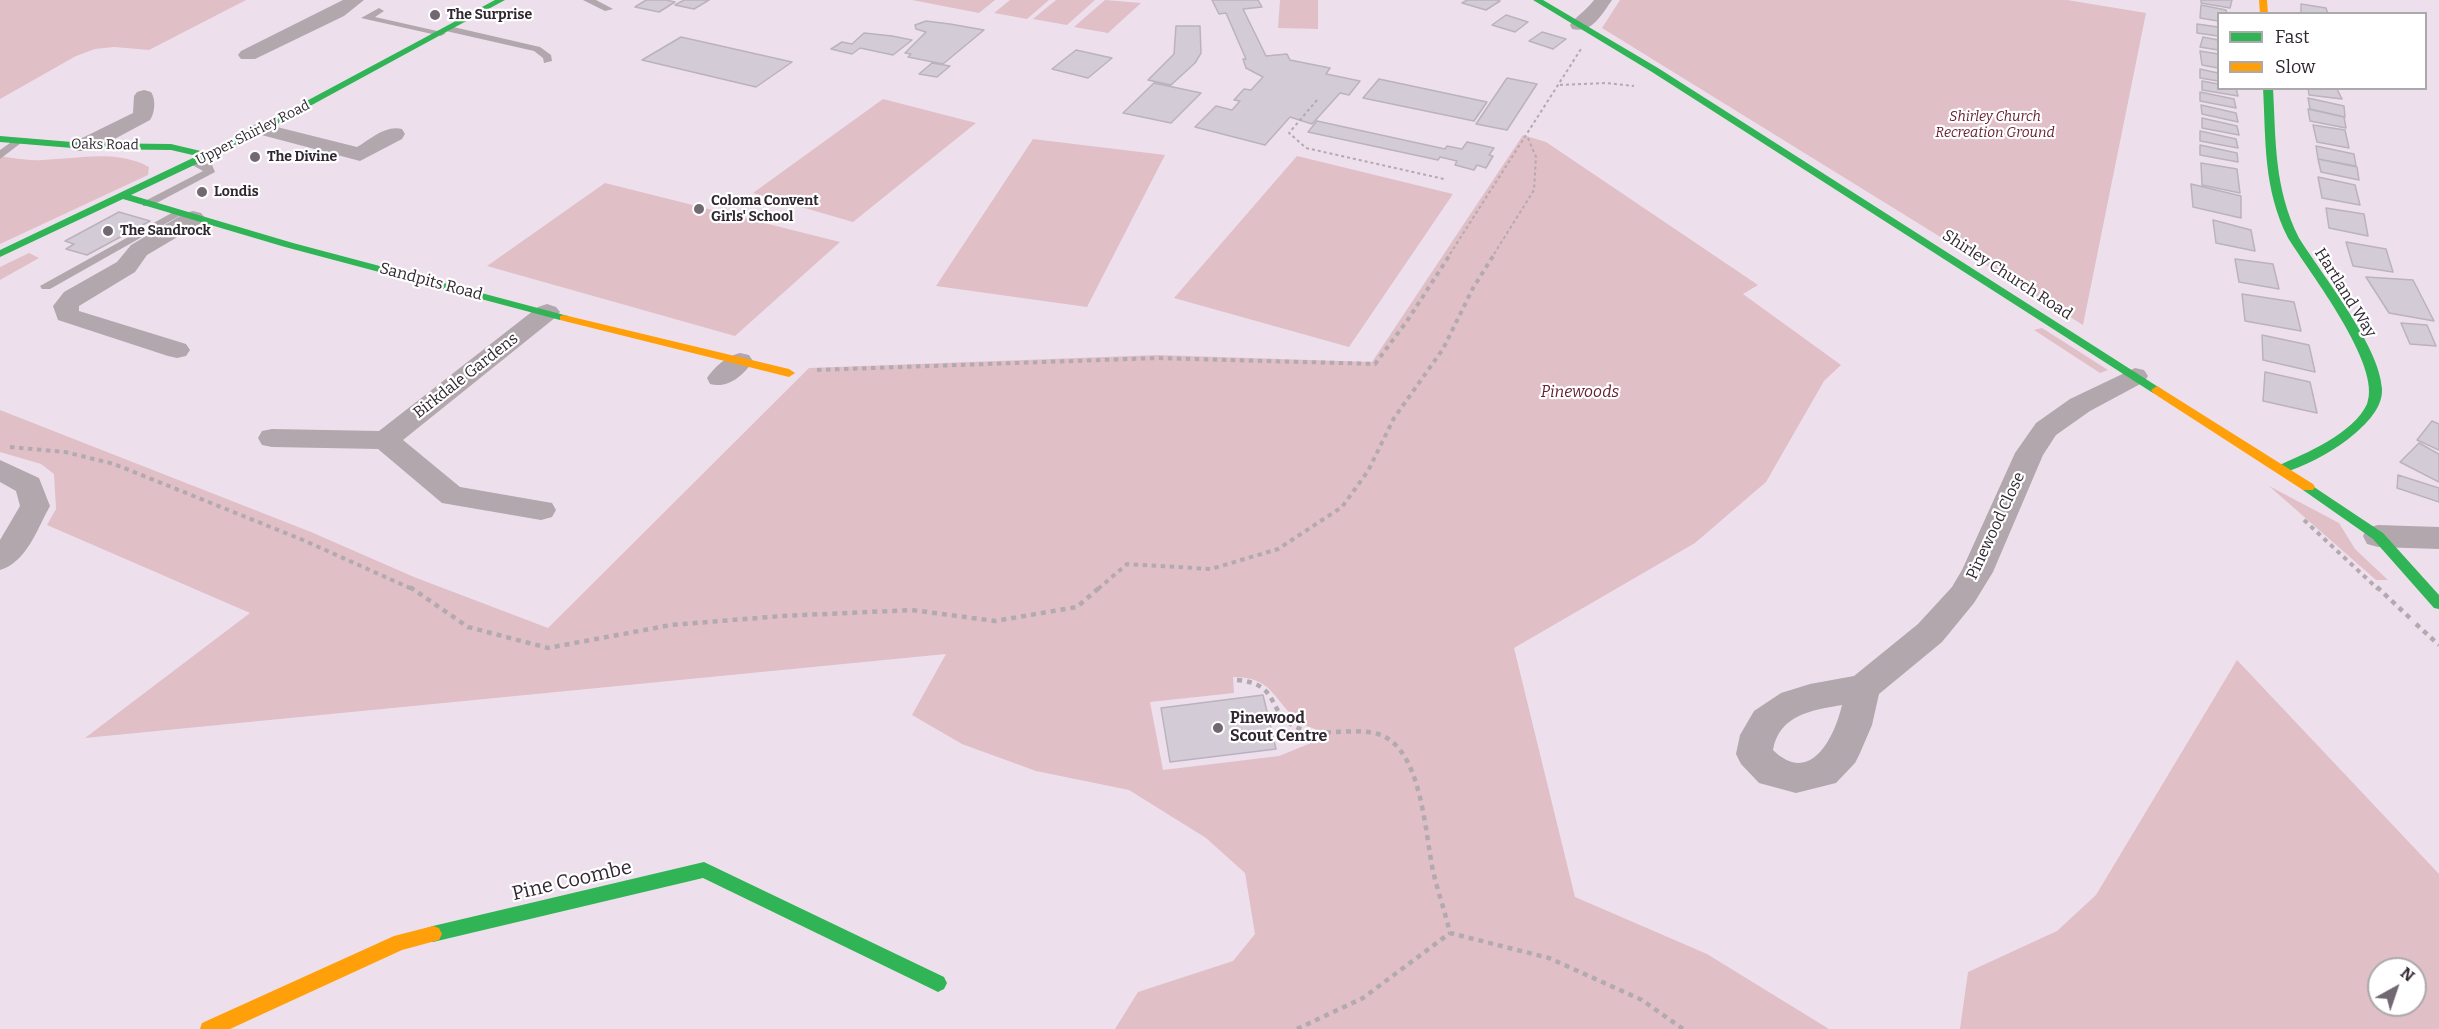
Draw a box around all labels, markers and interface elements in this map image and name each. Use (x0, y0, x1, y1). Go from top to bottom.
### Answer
place label: The Surprise (447, 7, 532, 23)
marker: The Surprise (428, 8, 442, 22)
legend (2217, 12, 2427, 90)
text: Fast (2275, 26, 2310, 48)
text: Slow (2275, 56, 2315, 78)
street label: Upper Shirley Road (193, 97, 313, 169)
park label: Shirley Church Recreation Ground (1935, 109, 2055, 142)
street label: Oaks Road (71, 136, 139, 154)
place label: The Divine (267, 149, 337, 165)
marker: The Divine (248, 150, 262, 164)
place label: Londis (214, 184, 259, 200)
marker: Londis (195, 185, 209, 199)
place label: Coloma Convent Girls' School (711, 193, 819, 226)
marker: Coloma Convent Girls' School (692, 202, 706, 216)
place label: The Sandrock (120, 223, 211, 239)
marker: The Sandrock (101, 224, 115, 238)
street label: Shirley Church Road (1938, 226, 2076, 324)
street label: Hartland Way (2310, 245, 2380, 341)
street label: Sandpits Road (377, 259, 485, 305)
street label: Birkdale Gardens (410, 329, 522, 423)
park label: Pinewoods (1541, 383, 1619, 403)
street label: Pinewood Close (1963, 469, 2029, 583)
place label: Pinewood Scout Centre (1230, 709, 1327, 747)
marker: Pinewood Scout Centre (1211, 721, 1225, 735)
street label: Pine Coombe (510, 856, 634, 906)
north arrow (2367, 957, 2427, 1017)
text: N (2397, 963, 2418, 986)

